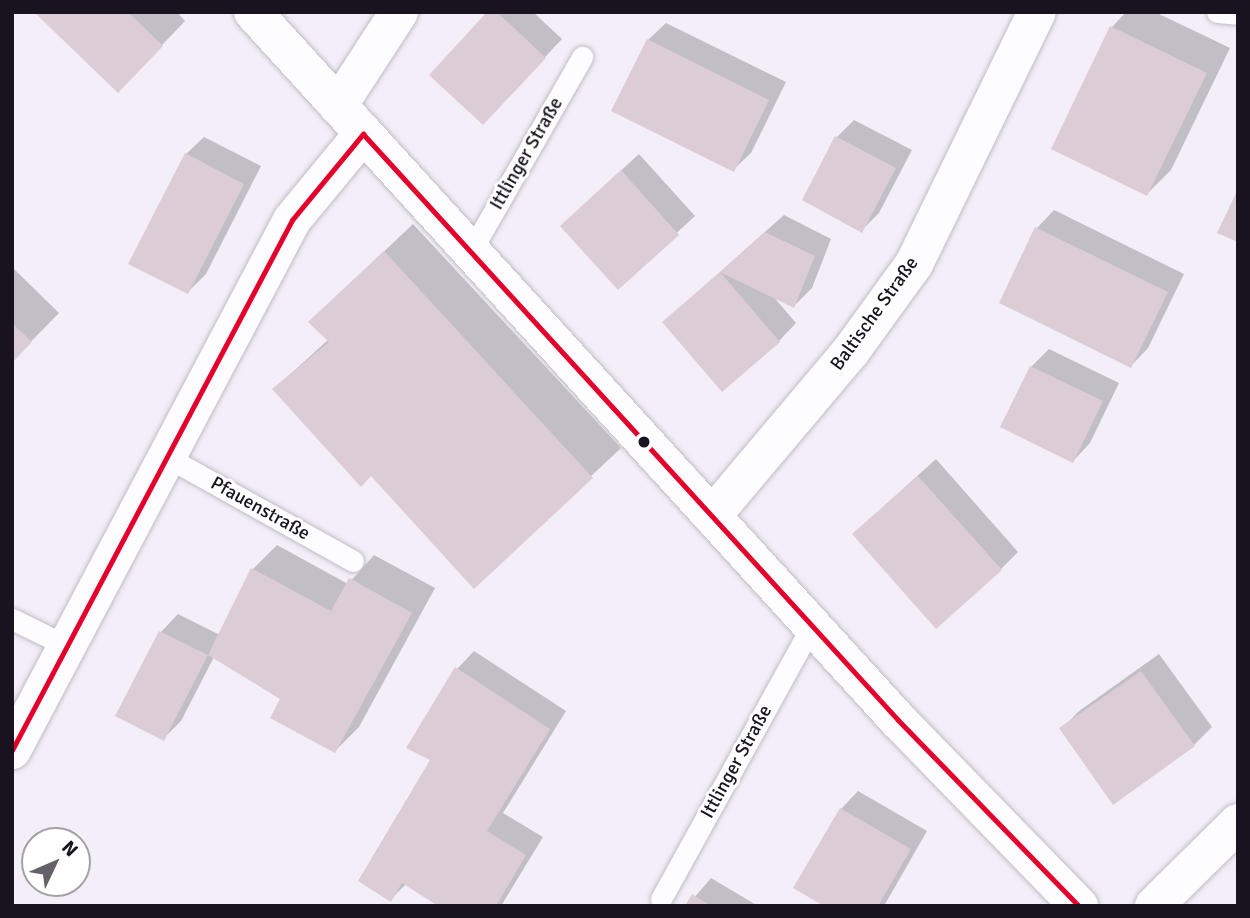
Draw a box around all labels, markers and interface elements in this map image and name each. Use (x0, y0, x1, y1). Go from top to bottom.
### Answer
street label: Ittlinger Straße (486, 94, 568, 214)
street label: Baltische Straße (826, 253, 924, 375)
unlabelled marker (637, 435, 651, 449)
street label: Pfauenstraße (206, 472, 314, 546)
street label: Ittlinger Straße (697, 702, 777, 822)
north arrow (21, 827, 91, 897)
text: N (56, 836, 83, 862)

